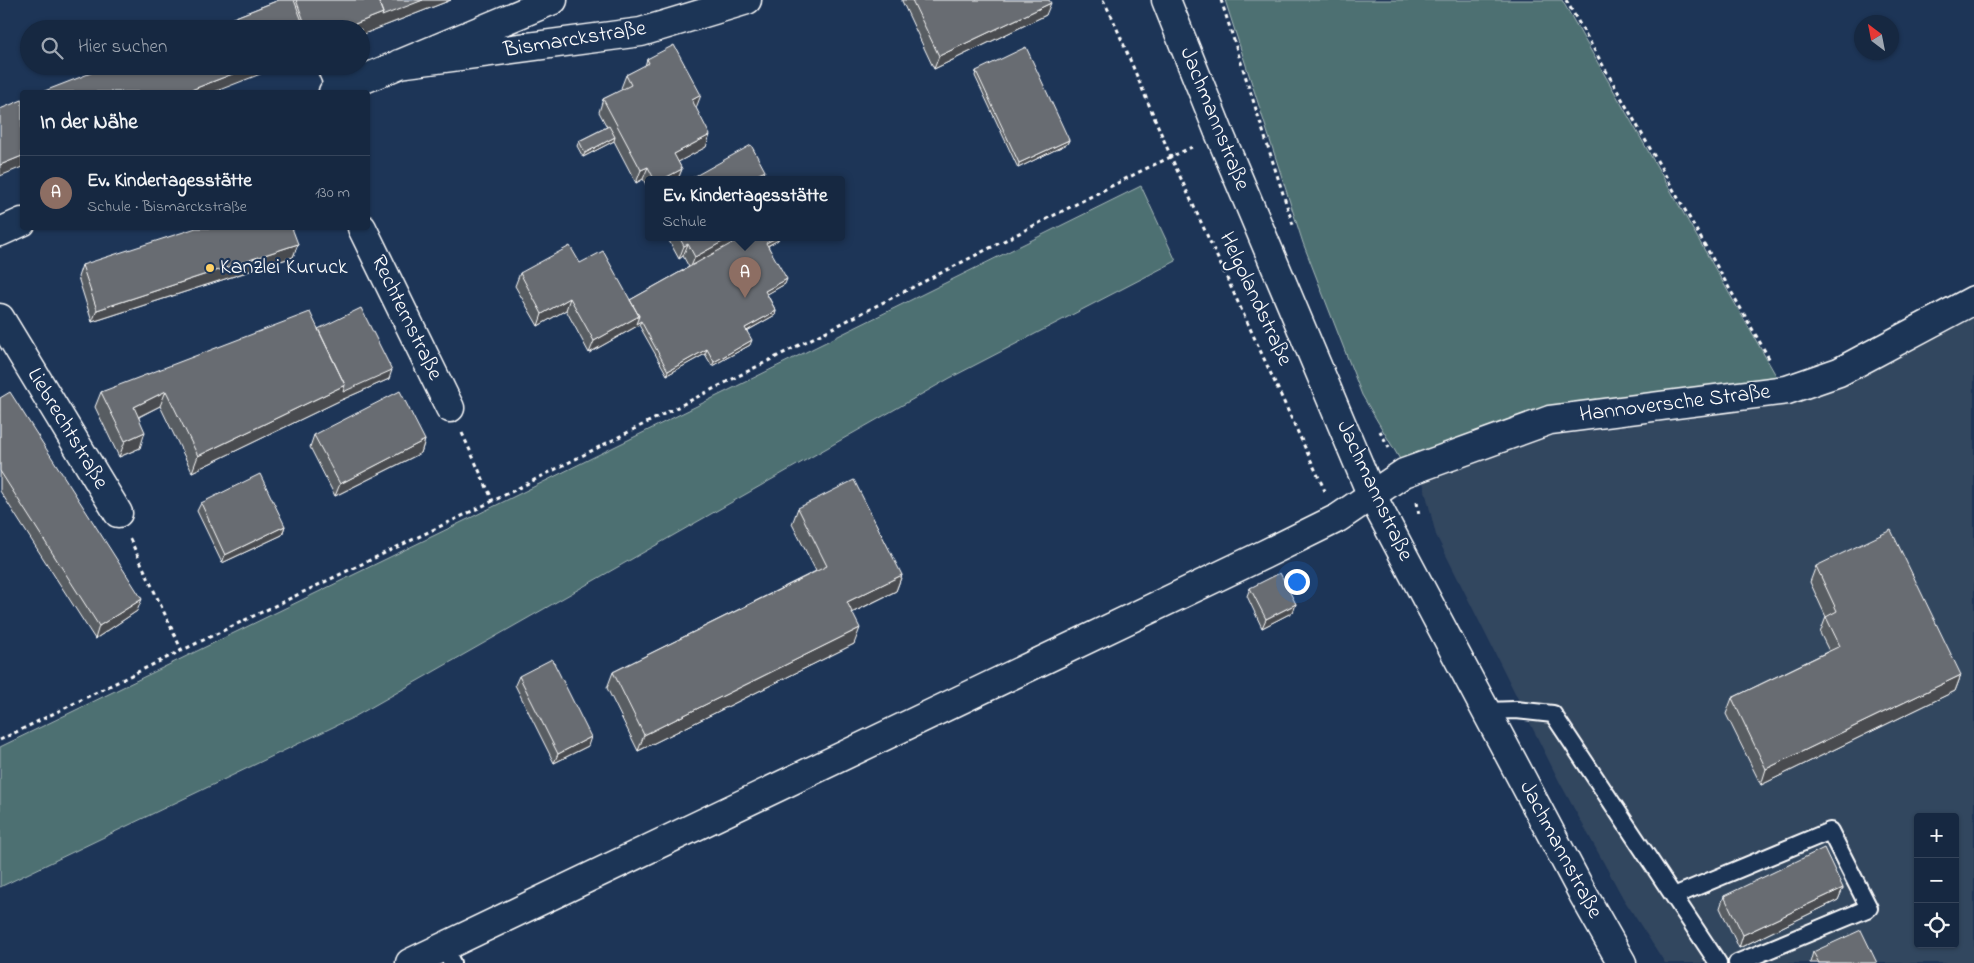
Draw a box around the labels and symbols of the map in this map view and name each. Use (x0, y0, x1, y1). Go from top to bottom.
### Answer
street label: Bismarckstraße (500, 13, 649, 67)
north arrow (1854, 15, 1899, 60)
street label: Jachmannstraße (1171, 42, 1257, 196)
street label: Helgolandstraße (1209, 227, 1300, 372)
street label: Rechternstraße (362, 250, 450, 386)
place label: Kanzlei Kuruck (220, 252, 348, 284)
pin: A (729, 257, 761, 298)
marker: Kanzlei Kuruck (204, 262, 216, 274)
street label: Liebrechtstraße (18, 362, 116, 496)
street label: Hannoversche Straße (1578, 376, 1772, 432)
street label: Jachmannstraße (1327, 415, 1421, 567)
your location (1284, 569, 1310, 595)
street label: Jachmannstraße (1510, 775, 1610, 925)

